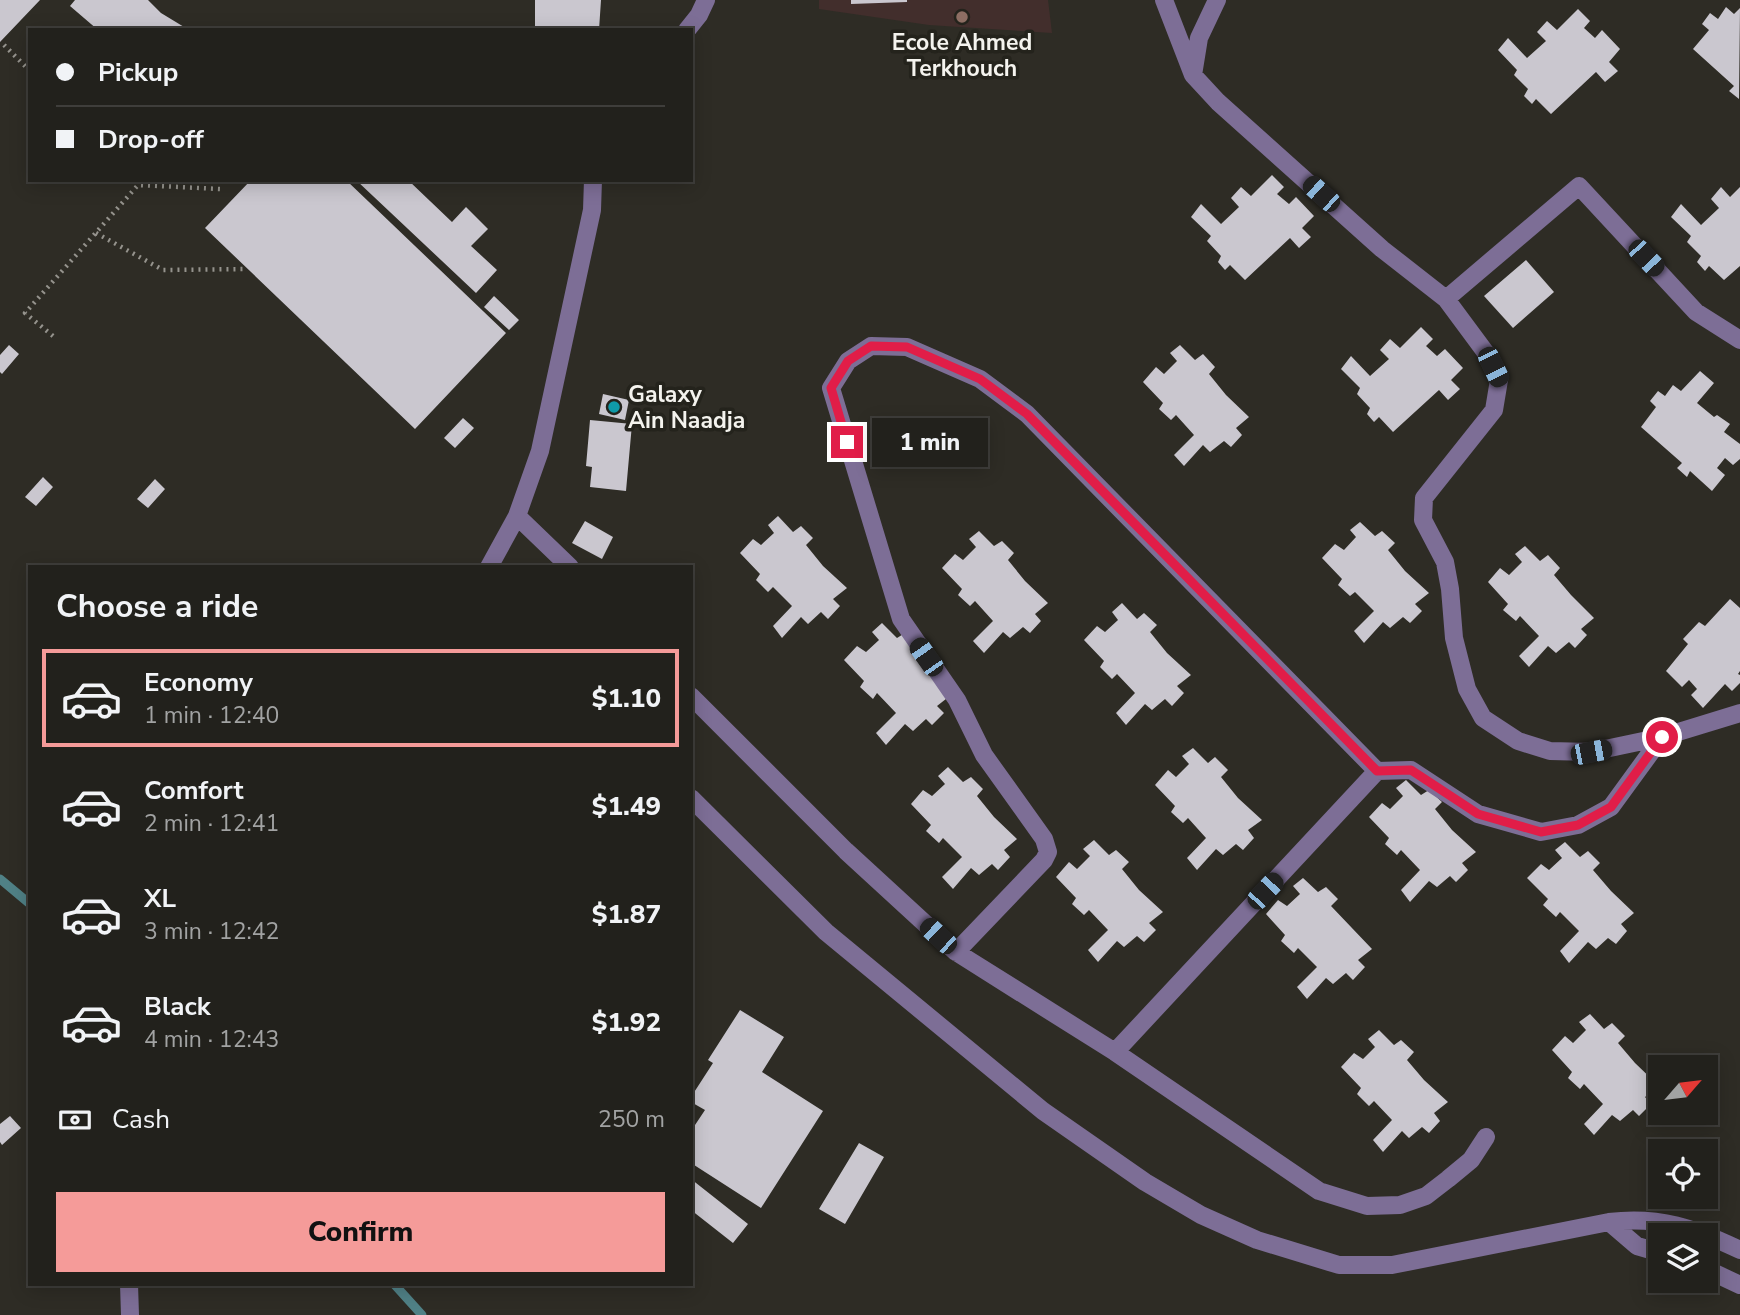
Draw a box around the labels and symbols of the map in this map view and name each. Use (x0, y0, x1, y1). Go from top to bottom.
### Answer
marker: Ecole Ahmed Terkhouch (954, 9, 970, 25)
place label: Ecole Ahmed Terkhouch (892, 27, 1032, 84)
car (1299, 172, 1344, 216)
car (1624, 235, 1669, 281)
car (1475, 344, 1512, 390)
place label: Galaxy Ain Naadja (628, 379, 745, 436)
marker: Galaxy Ain Naadja (606, 399, 622, 415)
callout: 1 min (872, 418, 987, 466)
route end (831, 426, 863, 458)
car (906, 634, 947, 680)
route start (1646, 721, 1678, 753)
car (1569, 738, 1614, 766)
car (1243, 868, 1288, 914)
car (916, 914, 961, 958)
north arrow (1648, 1055, 1718, 1125)

